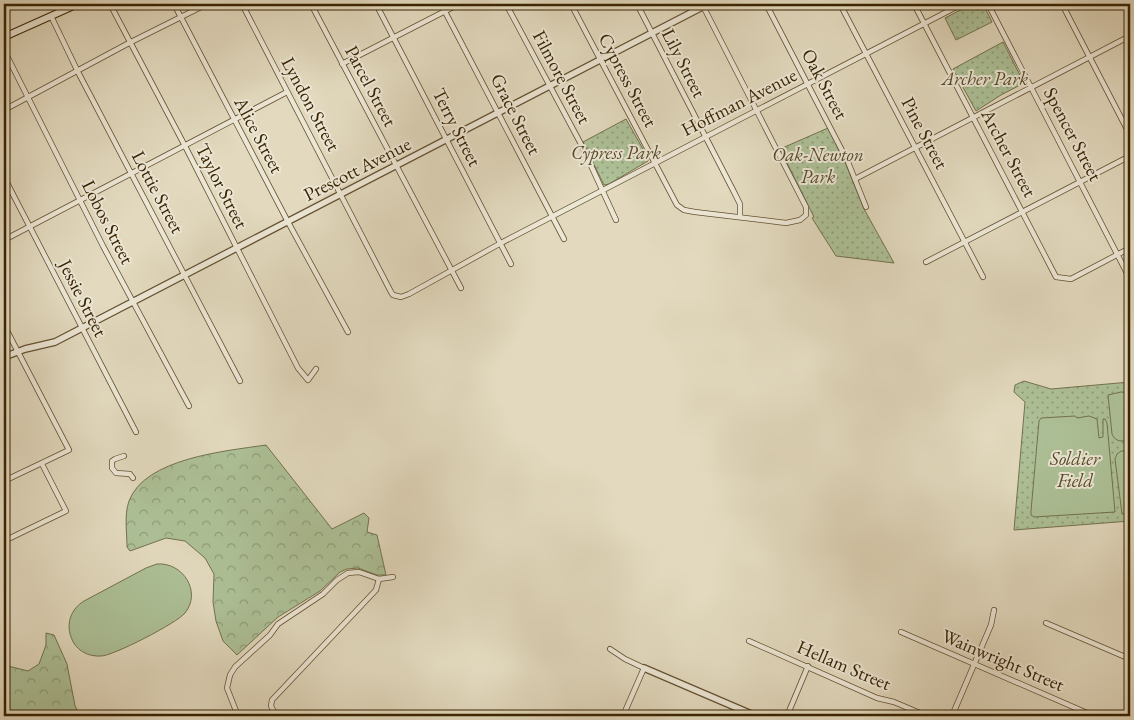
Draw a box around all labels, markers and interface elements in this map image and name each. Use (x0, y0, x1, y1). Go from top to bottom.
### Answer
street label: Lily Street (656, 24, 712, 102)
street label: Filmore Street (527, 26, 597, 128)
street label: Cypress Street (593, 29, 663, 131)
street label: Parcel Street (339, 41, 403, 131)
street label: Oak Street (796, 44, 854, 124)
street label: Lyndon Street (276, 53, 346, 155)
street label: Hoffman Avenue (677, 62, 801, 142)
park label: Archer Park (940, 66, 1029, 91)
street label: Grace Street (485, 69, 547, 159)
street label: Spencer Street (1038, 83, 1108, 185)
street label: Terry Street (427, 84, 487, 170)
street label: Alice Street (228, 92, 289, 177)
street label: Pine Street (896, 93, 954, 173)
street label: Archer Street (975, 104, 1043, 201)
street label: Prescott Avenue (299, 131, 415, 207)
street label: Taylor Street (190, 139, 254, 233)
park label: Cypress Park (571, 140, 661, 165)
park label: Oak-Newton Park (772, 142, 864, 189)
street label: Lottie Street (126, 146, 190, 238)
street label: Lobos Street (76, 176, 140, 268)
street label: Jessie Street (52, 253, 113, 341)
park label: Soldier Field (1049, 446, 1101, 493)
street label: Wainwright Street (938, 623, 1068, 697)
street label: Hellam Street (793, 634, 895, 696)

